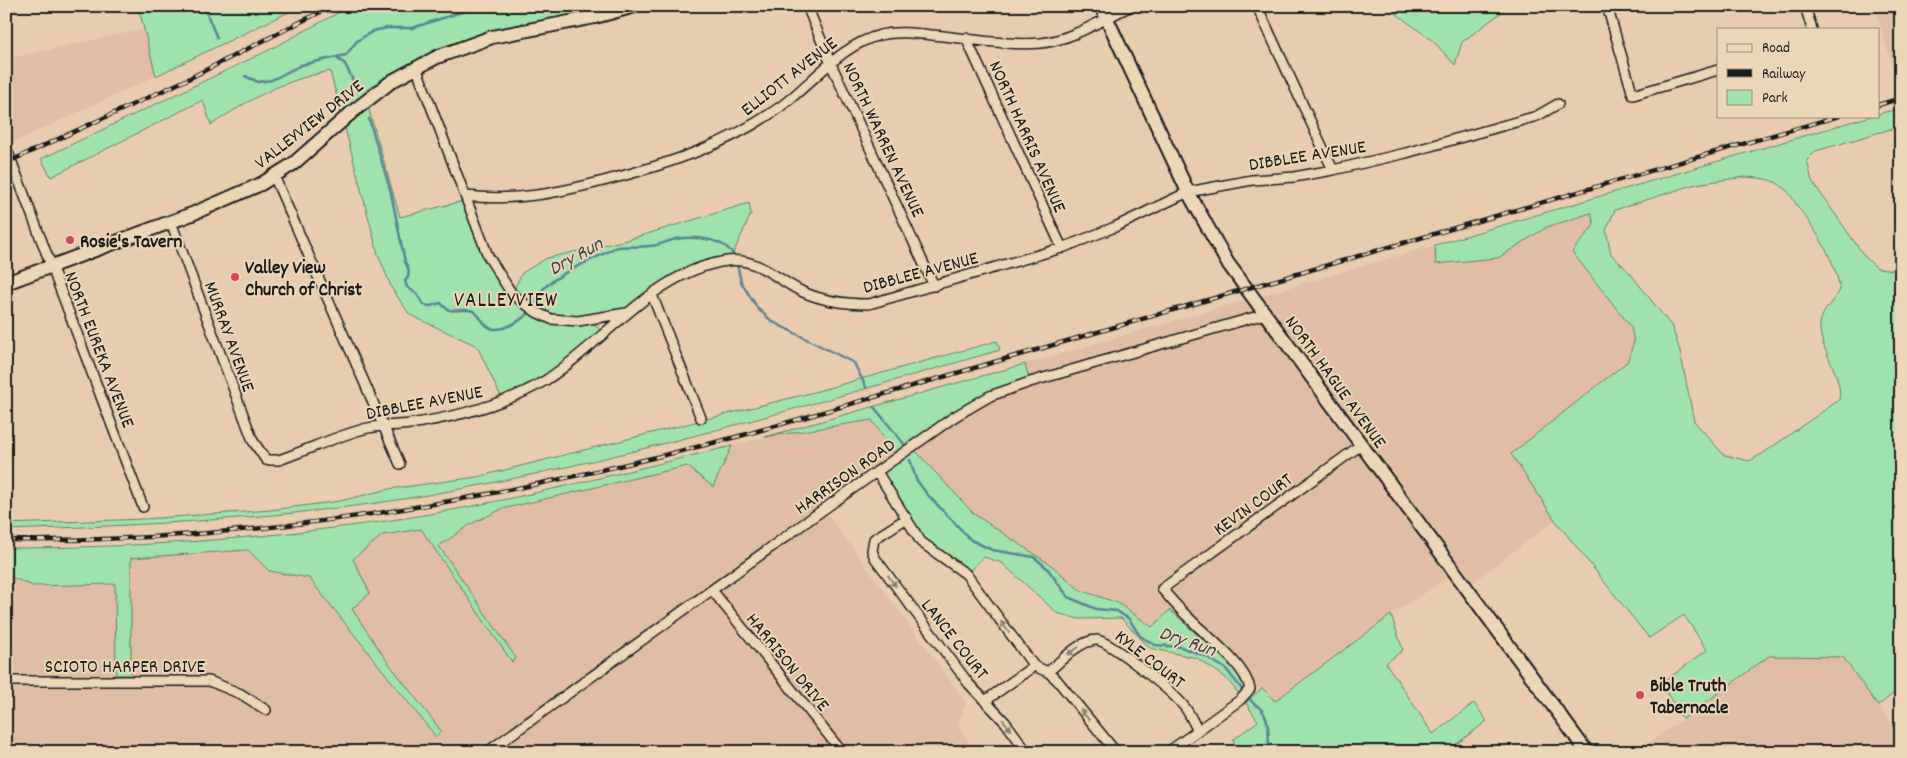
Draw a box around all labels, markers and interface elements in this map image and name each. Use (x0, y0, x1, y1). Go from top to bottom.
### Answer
legend (1717, 28, 1880, 118)
street label: ELLIOTT AVENUE (736, 31, 844, 124)
text: Road (1762, 38, 1790, 60)
street label: NORTH HARRIS AVENUE (980, 57, 1072, 218)
street label: NORTH WARREN AVENUE (834, 58, 930, 223)
text: Railway (1762, 64, 1806, 86)
street label: VALLEYVIEW DRIVE (250, 74, 371, 177)
text: Park (1762, 88, 1788, 110)
street label: DIBBLEE AVENUE (1247, 135, 1368, 180)
place label: Rosie's Tavern (80, 230, 182, 257)
water label: Dry Run (544, 231, 609, 284)
marker: Rosie's Tavern (64, 234, 76, 246)
street label: DIBBLEE AVENUE (860, 246, 982, 303)
place label: Valley View Church of Christ (245, 256, 362, 305)
street label: NORTH EUREKA AVENUE (55, 268, 140, 433)
marker: Valley View Church of Christ (229, 271, 241, 283)
street label: MURRAY AVENUE (195, 278, 260, 397)
district label: VALLEYVIEW (454, 287, 558, 317)
street label: NORTH HAGUE AVENUE (1277, 311, 1392, 455)
street label: DIBBLEE AVENUE (364, 380, 486, 429)
street label: HARRISON ROAD (790, 433, 902, 523)
street label: KEVIN COURT (1209, 468, 1300, 544)
one-way arrow (887, 574, 898, 587)
street label: LANCE COURT (913, 594, 994, 687)
street label: HARRISON DRIVE (738, 608, 835, 719)
one-way arrow (1000, 620, 1010, 634)
water label: Dry Run (1155, 620, 1220, 666)
street label: KYLE COURT (1108, 625, 1190, 697)
one-way arrow (1067, 646, 1080, 656)
street label: SCIOTO HARPER DRIVE (45, 655, 206, 682)
place label: Bible Truth Tabernacle (1650, 674, 1728, 723)
marker: Bible Truth Tabernacle (1634, 689, 1646, 701)
one-way arrow (1079, 708, 1090, 721)
one-way arrow (1002, 718, 1012, 732)

